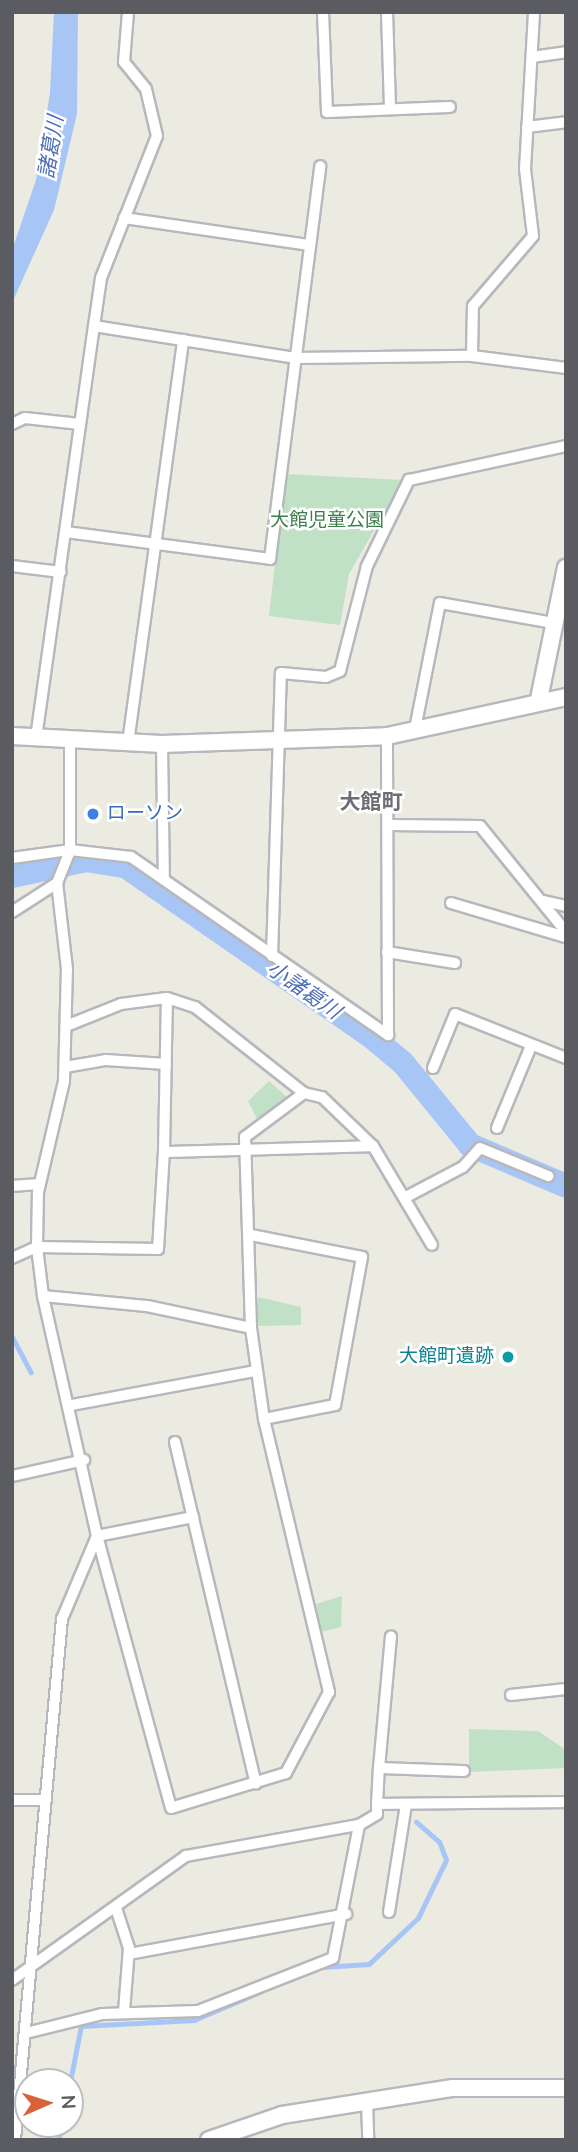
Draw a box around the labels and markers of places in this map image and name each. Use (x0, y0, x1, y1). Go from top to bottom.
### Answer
place label: ローソン (107, 803, 183, 825)
marker: ローソン (85, 806, 101, 822)
place label: 大館町遺跡 (399, 1346, 494, 1368)
marker: 大館町遺跡 (500, 1349, 516, 1365)

